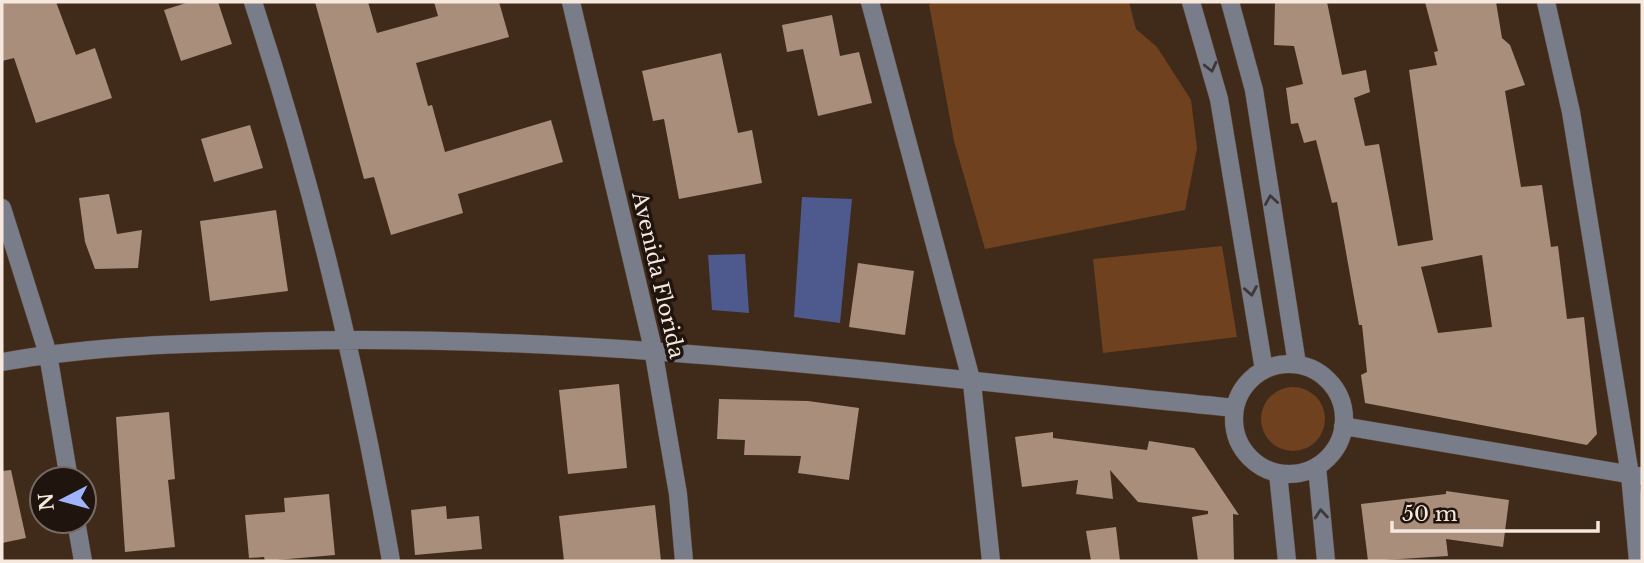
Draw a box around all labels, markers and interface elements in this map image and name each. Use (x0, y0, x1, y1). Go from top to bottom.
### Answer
one-way arrow (1203, 61, 1217, 73)
street label: Avenida Florida (626, 188, 690, 361)
one-way arrow (1264, 194, 1279, 206)
one-way arrow (1243, 285, 1258, 297)
north arrow (28, 465, 98, 535)
scale bar (1392, 490, 1598, 534)
text: N (34, 492, 59, 512)
text: 50 m (1402, 501, 1458, 527)
one-way arrow (1314, 508, 1329, 520)

